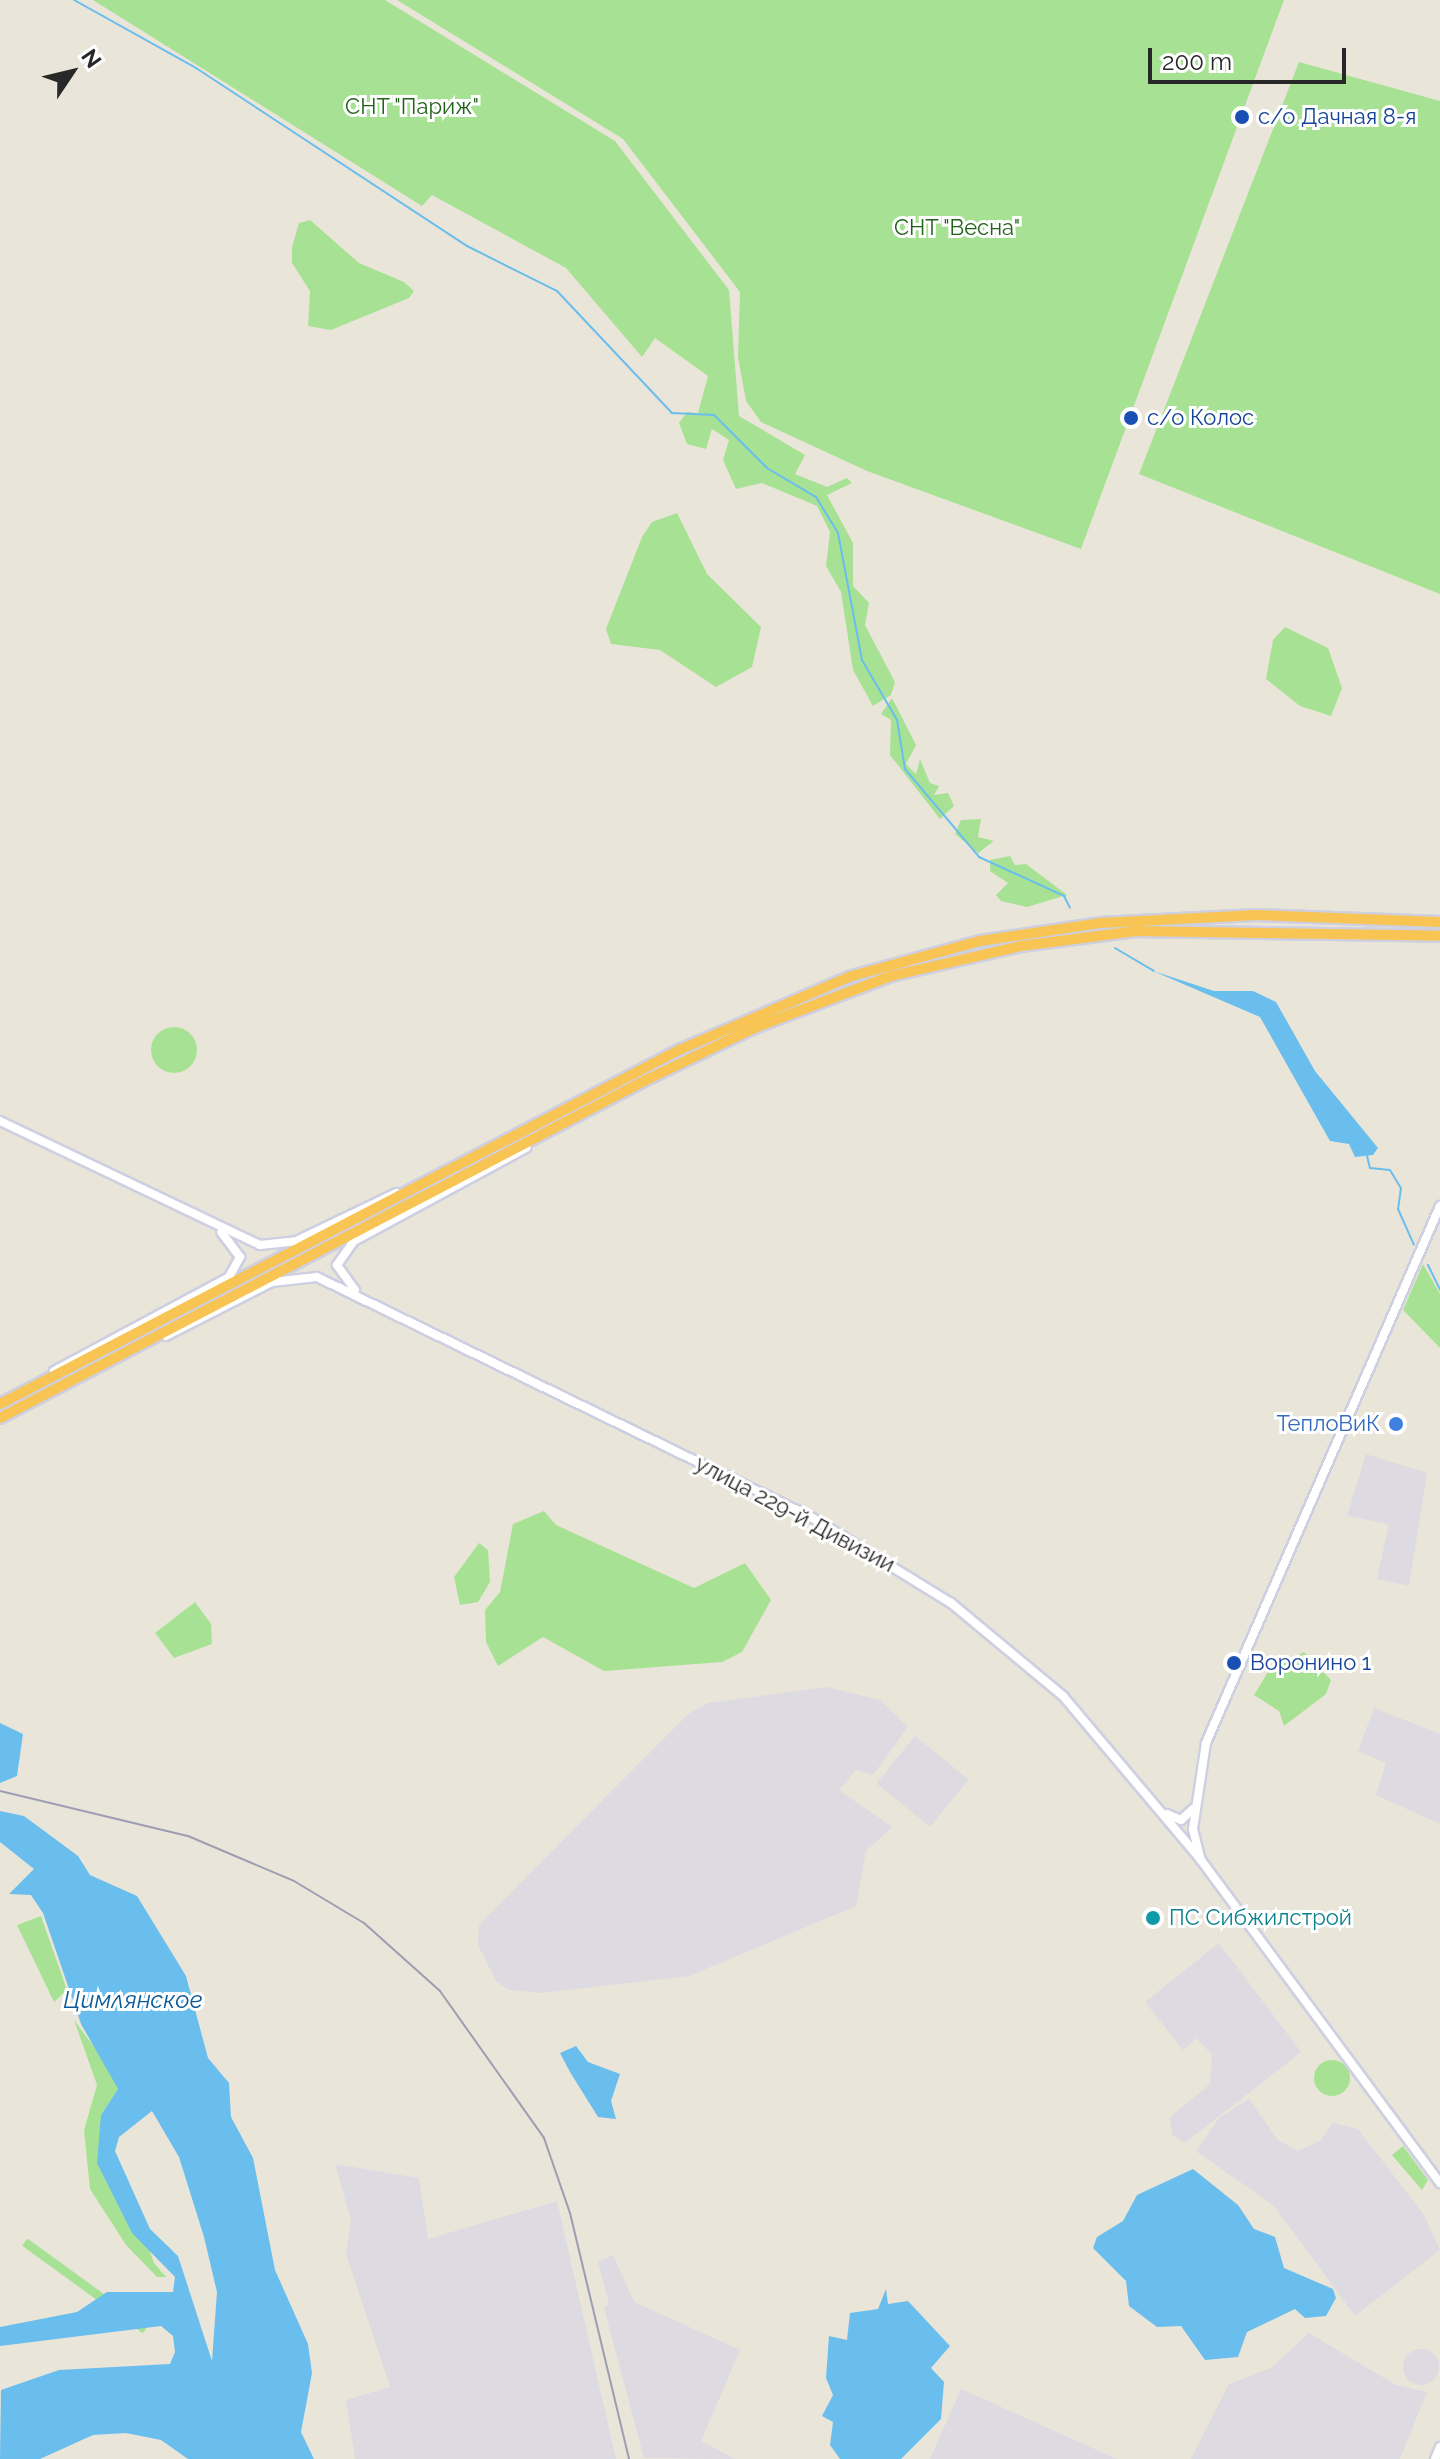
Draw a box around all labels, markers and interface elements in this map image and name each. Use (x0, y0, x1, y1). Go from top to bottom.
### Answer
north arrow (32, 32, 112, 112)
scale bar (1152, 32, 1350, 82)
text: N (76, 44, 107, 73)
text: 200 m (1162, 47, 1232, 76)
park label: СНТ "Париж" (345, 94, 479, 120)
place label: с/о Дачная 8-я (1258, 104, 1416, 130)
marker: с/о Дачная 8-я (1233, 108, 1251, 126)
park label: СНТ "Весна" (893, 215, 1021, 241)
place label: с/о Колос (1147, 405, 1254, 431)
marker: с/о Колос (1122, 409, 1140, 427)
place label: ТеплоВиК (1277, 1411, 1380, 1437)
marker: ТеплоВиК (1387, 1415, 1405, 1433)
street label: улица 229-й Дивизии (691, 1450, 899, 1578)
place label: Воронино 1 (1250, 1650, 1371, 1676)
marker: Воронино 1 (1225, 1654, 1243, 1672)
place label: ПС Сибжилстрой (1169, 1905, 1352, 1931)
marker: ПС Сибжилстрой (1144, 1909, 1162, 1927)
water label: Цимлянское (63, 1986, 203, 2014)

